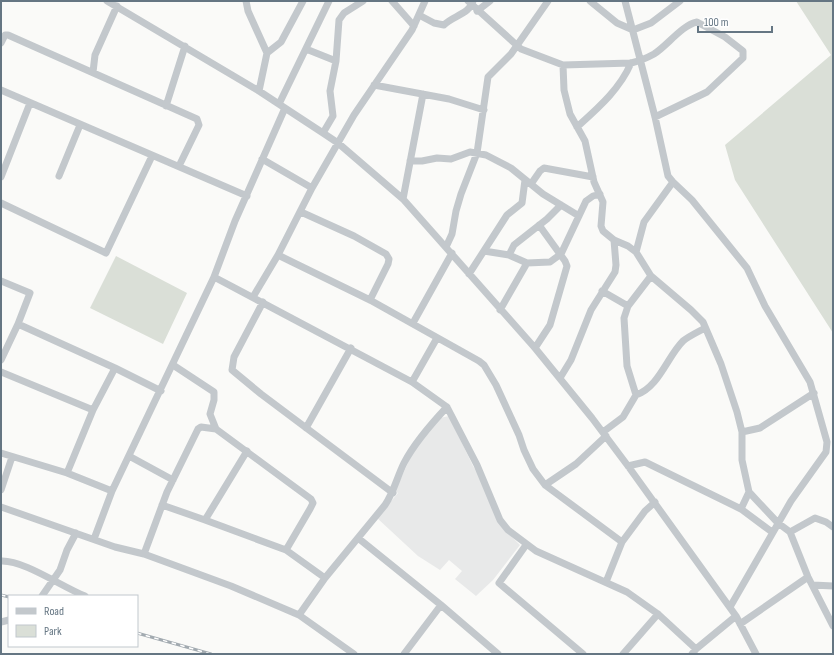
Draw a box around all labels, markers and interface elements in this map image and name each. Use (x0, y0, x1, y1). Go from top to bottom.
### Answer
scale bar (698, 8, 772, 34)
text: 100 m (704, 15, 729, 30)
legend (8, 595, 138, 647)
text: Road (44, 604, 64, 619)
text: Park (44, 624, 62, 639)

